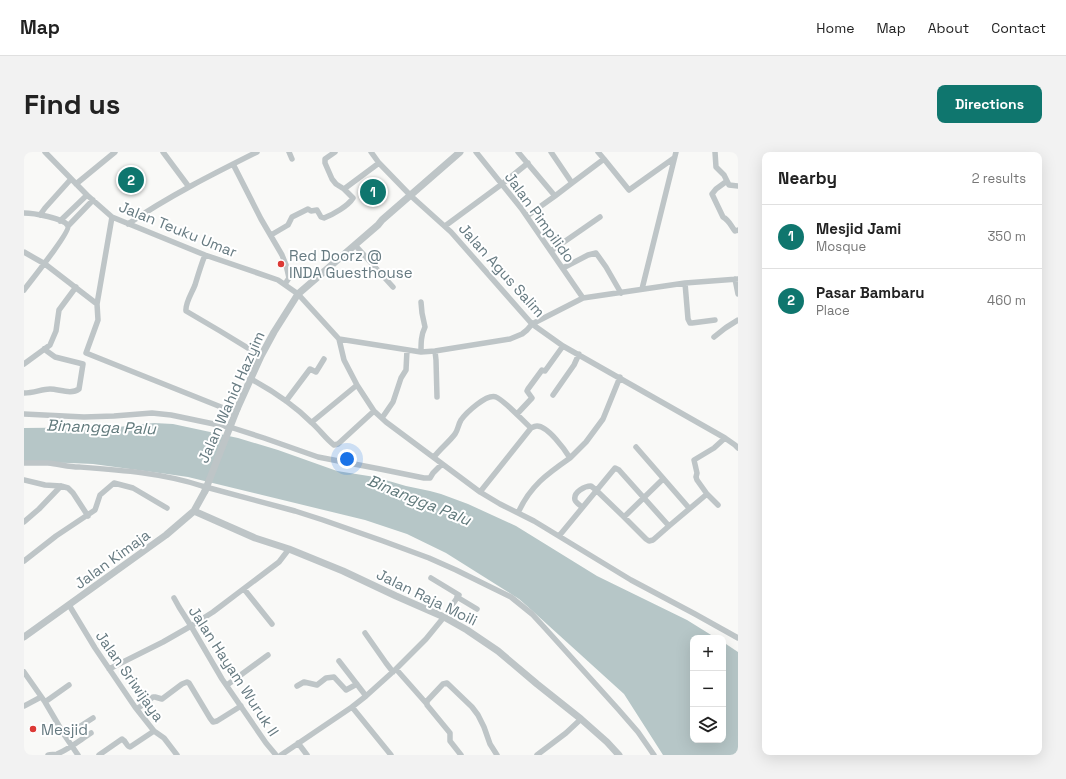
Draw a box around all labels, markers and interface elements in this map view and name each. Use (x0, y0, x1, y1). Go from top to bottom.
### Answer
text: Map (20, 15, 60, 40)
text: Home (816, 19, 854, 37)
text: Map (876, 19, 906, 37)
text: About (928, 19, 969, 37)
text: Contact (991, 19, 1046, 37)
button: Directions (937, 85, 1042, 123)
text: Find us (24, 86, 121, 122)
pin: 2 (118, 165, 144, 195)
text: Nearby (778, 167, 837, 189)
street label: Jalan Pimpilido (501, 168, 579, 266)
text: 2 results (972, 170, 1026, 187)
pin: 1 (360, 177, 386, 207)
street label: Jalan Teuku Umar (116, 197, 240, 261)
street label: Jalan Agus Salim (455, 219, 549, 321)
text: Mesjid Jami (816, 219, 901, 238)
text: 1 (788, 228, 794, 245)
text: 350 m (988, 228, 1026, 245)
text: Mosque (816, 238, 866, 255)
place label: Red Doorz @ INDA Guesthouse (289, 246, 413, 282)
marker: Red Doorz @ INDA Guesthouse (276, 259, 286, 269)
text: Pasar Bambaru (816, 283, 925, 302)
text: 2 (787, 292, 795, 309)
text: 460 m (987, 292, 1026, 309)
text: Place (816, 302, 850, 319)
street label: Jalan Wahid Hazyim (193, 328, 269, 466)
water label: Binangga Palu (46, 415, 157, 439)
your location (337, 449, 357, 469)
water label: Binangga Palu (364, 470, 475, 531)
street label: Jalan Kimaja (70, 525, 154, 593)
street label: Jalan Raja Moili (373, 564, 481, 630)
street label: Jalan Hayam Wuruk II (185, 602, 283, 740)
street label: Jalan Sriwijaya (92, 627, 169, 725)
map controls (690, 635, 726, 743)
button: + (690, 635, 726, 671)
button: − (690, 671, 726, 707)
button: layers (690, 707, 726, 743)
place label: Mesjid (41, 720, 88, 739)
marker: Mesjid (28, 724, 38, 734)

